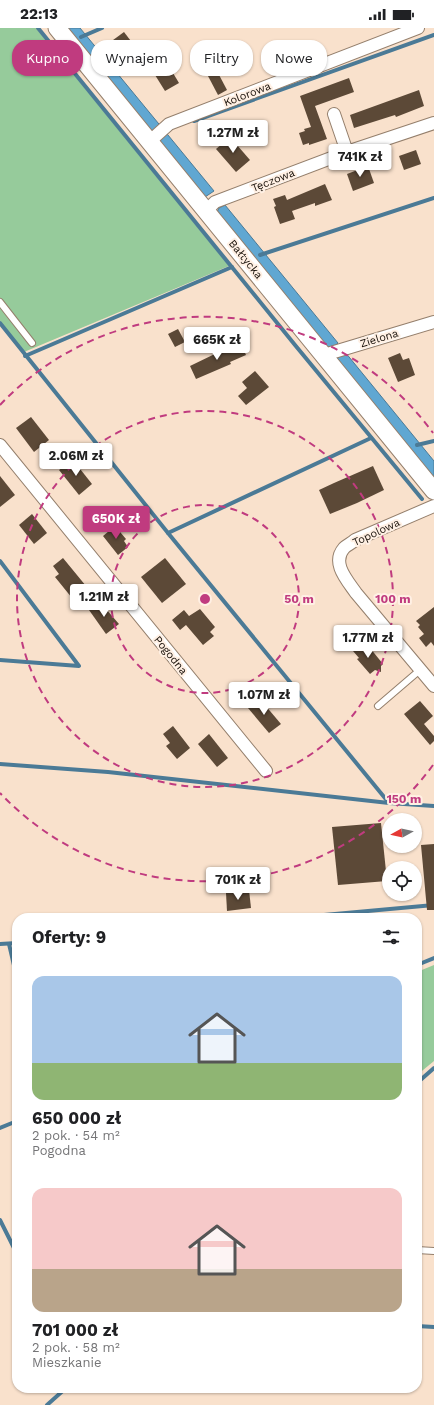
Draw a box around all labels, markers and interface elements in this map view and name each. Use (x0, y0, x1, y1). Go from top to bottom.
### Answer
text: 22:13 (20, 5, 58, 23)
chip: Kupno (12, 40, 83, 76)
chip: Wynajem (91, 40, 182, 76)
chip: Filtry (190, 40, 253, 76)
chip: Nowe (261, 40, 327, 76)
street label: Kolorowa (222, 80, 273, 109)
pin: 1.27M zł (192, 120, 274, 154)
text: 1.27M zł (207, 125, 259, 140)
pin: 741K zł (323, 144, 397, 178)
text: 741K zł (337, 149, 383, 164)
street label: Tęczowa (250, 166, 297, 195)
street label: Bałtycka (226, 237, 265, 281)
pin: 665K zł (180, 327, 254, 361)
street label: Zielona (358, 327, 400, 350)
text: 665K zł (193, 332, 241, 347)
pin: 2.06M zł (35, 443, 117, 477)
text: 2.06M zł (48, 448, 104, 463)
pin: 650K zł (79, 506, 153, 540)
text: 650K zł (92, 511, 140, 526)
street label: Topolowa (351, 516, 402, 549)
pin: 1.21M zł (63, 584, 145, 618)
text: 1.21M zł (79, 589, 129, 604)
centre of rings (198, 592, 212, 606)
text: 50 m (284, 592, 314, 606)
text: 100 m (375, 592, 411, 606)
pin: 1.77M zł (327, 625, 409, 659)
text: 1.77M zł (342, 630, 394, 645)
street label: Pogodna (151, 634, 190, 677)
pin: 1.07M zł (223, 682, 305, 716)
text: 1.07M zł (238, 687, 290, 702)
text: 150 m (387, 792, 421, 806)
north arrow (382, 813, 422, 853)
map controls (382, 813, 422, 901)
button: locate (382, 861, 422, 901)
pin: 701K zł (201, 867, 275, 901)
text: 701K zł (215, 872, 261, 887)
icon: filters (380, 926, 402, 948)
text: Oferty: 9 (32, 927, 106, 947)
icon: home (181, 1002, 253, 1074)
text: 650 000 zł (32, 1108, 121, 1128)
text: 2 pok. · 54 m² (32, 1128, 120, 1143)
text: Pogodna (32, 1143, 86, 1158)
icon: home (181, 1214, 253, 1286)
text: 701 000 zł (32, 1320, 118, 1340)
text: 2 pok. · 58 m² (32, 1340, 120, 1355)
text: Mieszkanie (32, 1355, 101, 1370)

